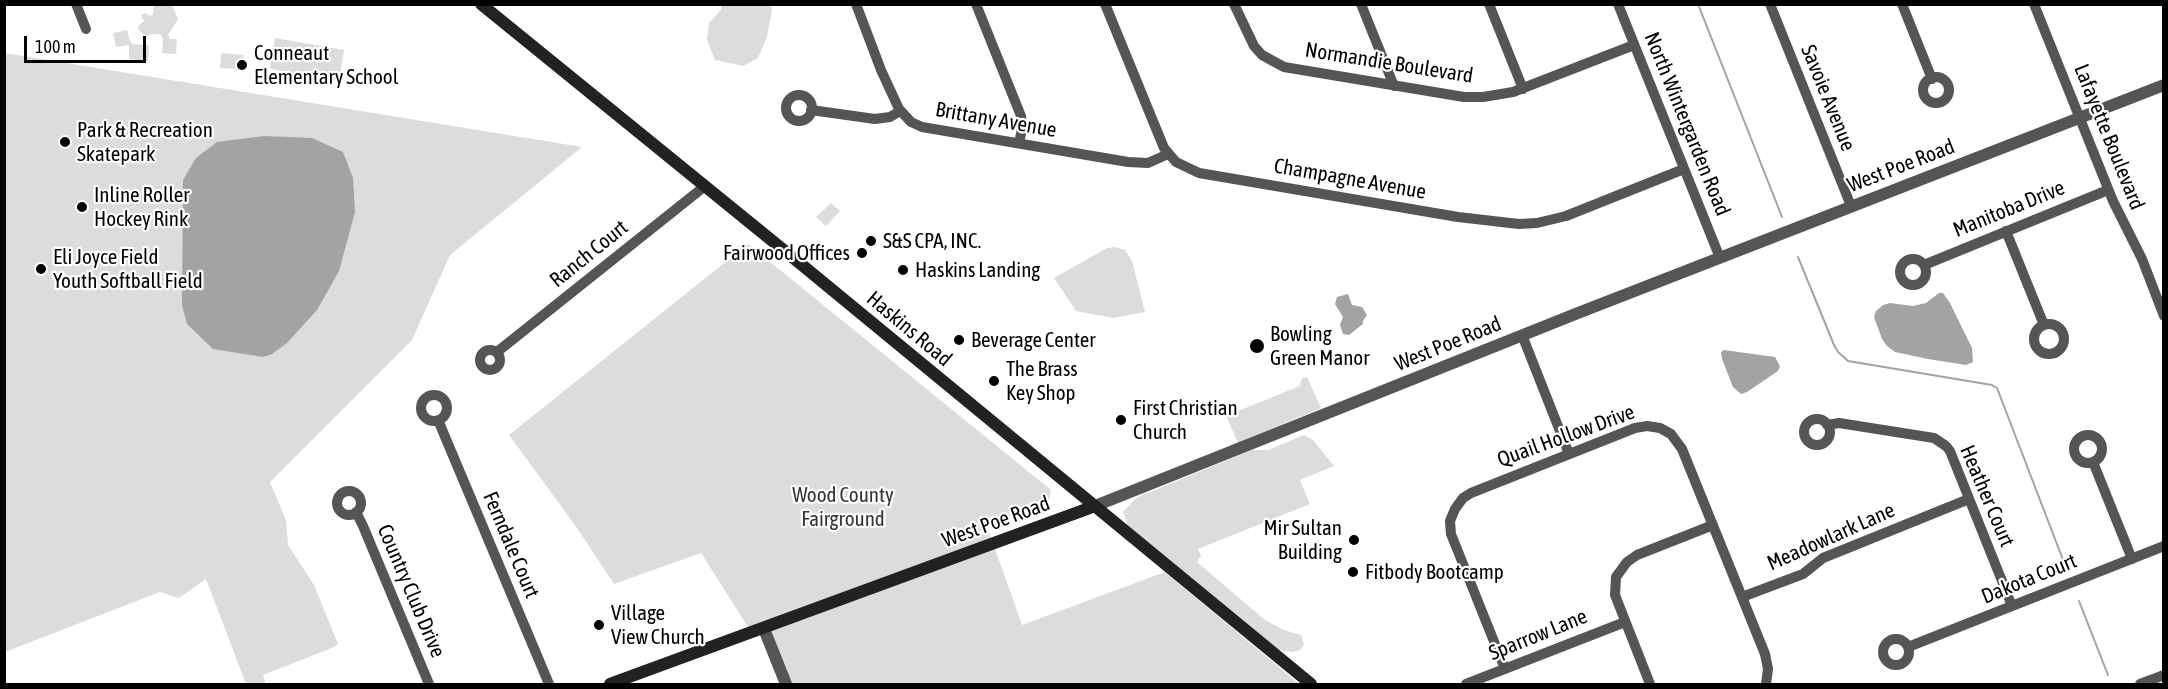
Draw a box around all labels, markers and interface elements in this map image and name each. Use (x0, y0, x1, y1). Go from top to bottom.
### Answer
scale bar (27, 24, 148, 62)
street label: North Wintergarden Road (1639, 29, 1735, 219)
text: 100 m (35, 36, 76, 57)
street label: Normandie Boulevard (1303, 37, 1475, 89)
place label: Conneaut Elementary School (254, 40, 398, 90)
street label: Savoie Avenue (1795, 41, 1861, 155)
marker: Conneaut Elementary School (235, 58, 249, 72)
street label: Lafayette Boulevard (2068, 61, 2150, 213)
street label: Brittany Avenue (933, 97, 1059, 143)
place label: Park & Recreation Skatepark (77, 117, 213, 167)
street label: West Poe Road (1844, 134, 1958, 198)
marker: Park & Recreation Skatepark (58, 135, 72, 149)
street label: Champagne Avenue (1272, 153, 1428, 205)
street label: Manitoba Drive (1950, 175, 2068, 243)
place label: Inline Roller Hockey Rink (94, 182, 190, 232)
marker: Inline Roller Hockey Rink (75, 200, 89, 214)
street label: Ranch Court (545, 215, 633, 293)
place label: S&S CPA, INC. (883, 228, 981, 254)
marker: S&S CPA, INC. (864, 234, 878, 248)
place label: Fairwood Offices (723, 240, 850, 266)
place label: Eli Joyce Field Youth Softball Field (53, 244, 203, 294)
marker: Fairwood Offices (855, 246, 869, 260)
place label: Haskins Landing (915, 257, 1040, 283)
marker: Eli Joyce Field Youth Softball Field (34, 262, 48, 276)
marker: Haskins Landing (896, 263, 910, 277)
street label: Haskins Road (861, 286, 957, 372)
street label: West Poe Road (1391, 311, 1505, 377)
place label: Bowling Green Manor (1270, 321, 1369, 371)
place label: Beverage Center (971, 327, 1096, 353)
marker: Beverage Center (952, 333, 966, 347)
marker: Bowling Green Manor (1248, 337, 1266, 355)
place label: The Brass Key Shop (1006, 356, 1078, 406)
marker: The Brass Key Shop (987, 374, 1001, 388)
place label: First Christian Church (1133, 395, 1238, 445)
street label: Quail Hollow Drive (1494, 399, 1638, 473)
marker: First Christian Church (1114, 413, 1128, 427)
street label: Heather Court (1954, 441, 2020, 551)
park label: Wood County Fairground (792, 482, 894, 532)
street label: Ferndale Court (477, 488, 545, 602)
street label: West Poe Road (939, 491, 1053, 553)
street label: Meadowlark Lane (1763, 498, 1899, 576)
place label: Mir Sultan Building (1264, 515, 1342, 565)
street label: Country Club Drive (372, 521, 450, 661)
marker: Mir Sultan Building (1347, 533, 1361, 547)
street label: Dakota Court (1978, 549, 2080, 609)
place label: Fitbody Bootcamp (1365, 559, 1504, 585)
marker: Fitbody Bootcamp (1346, 565, 1360, 579)
place label: Village View Church (611, 600, 705, 650)
street label: Sparrow Lane (1485, 604, 1591, 666)
marker: Village View Church (592, 618, 606, 632)

